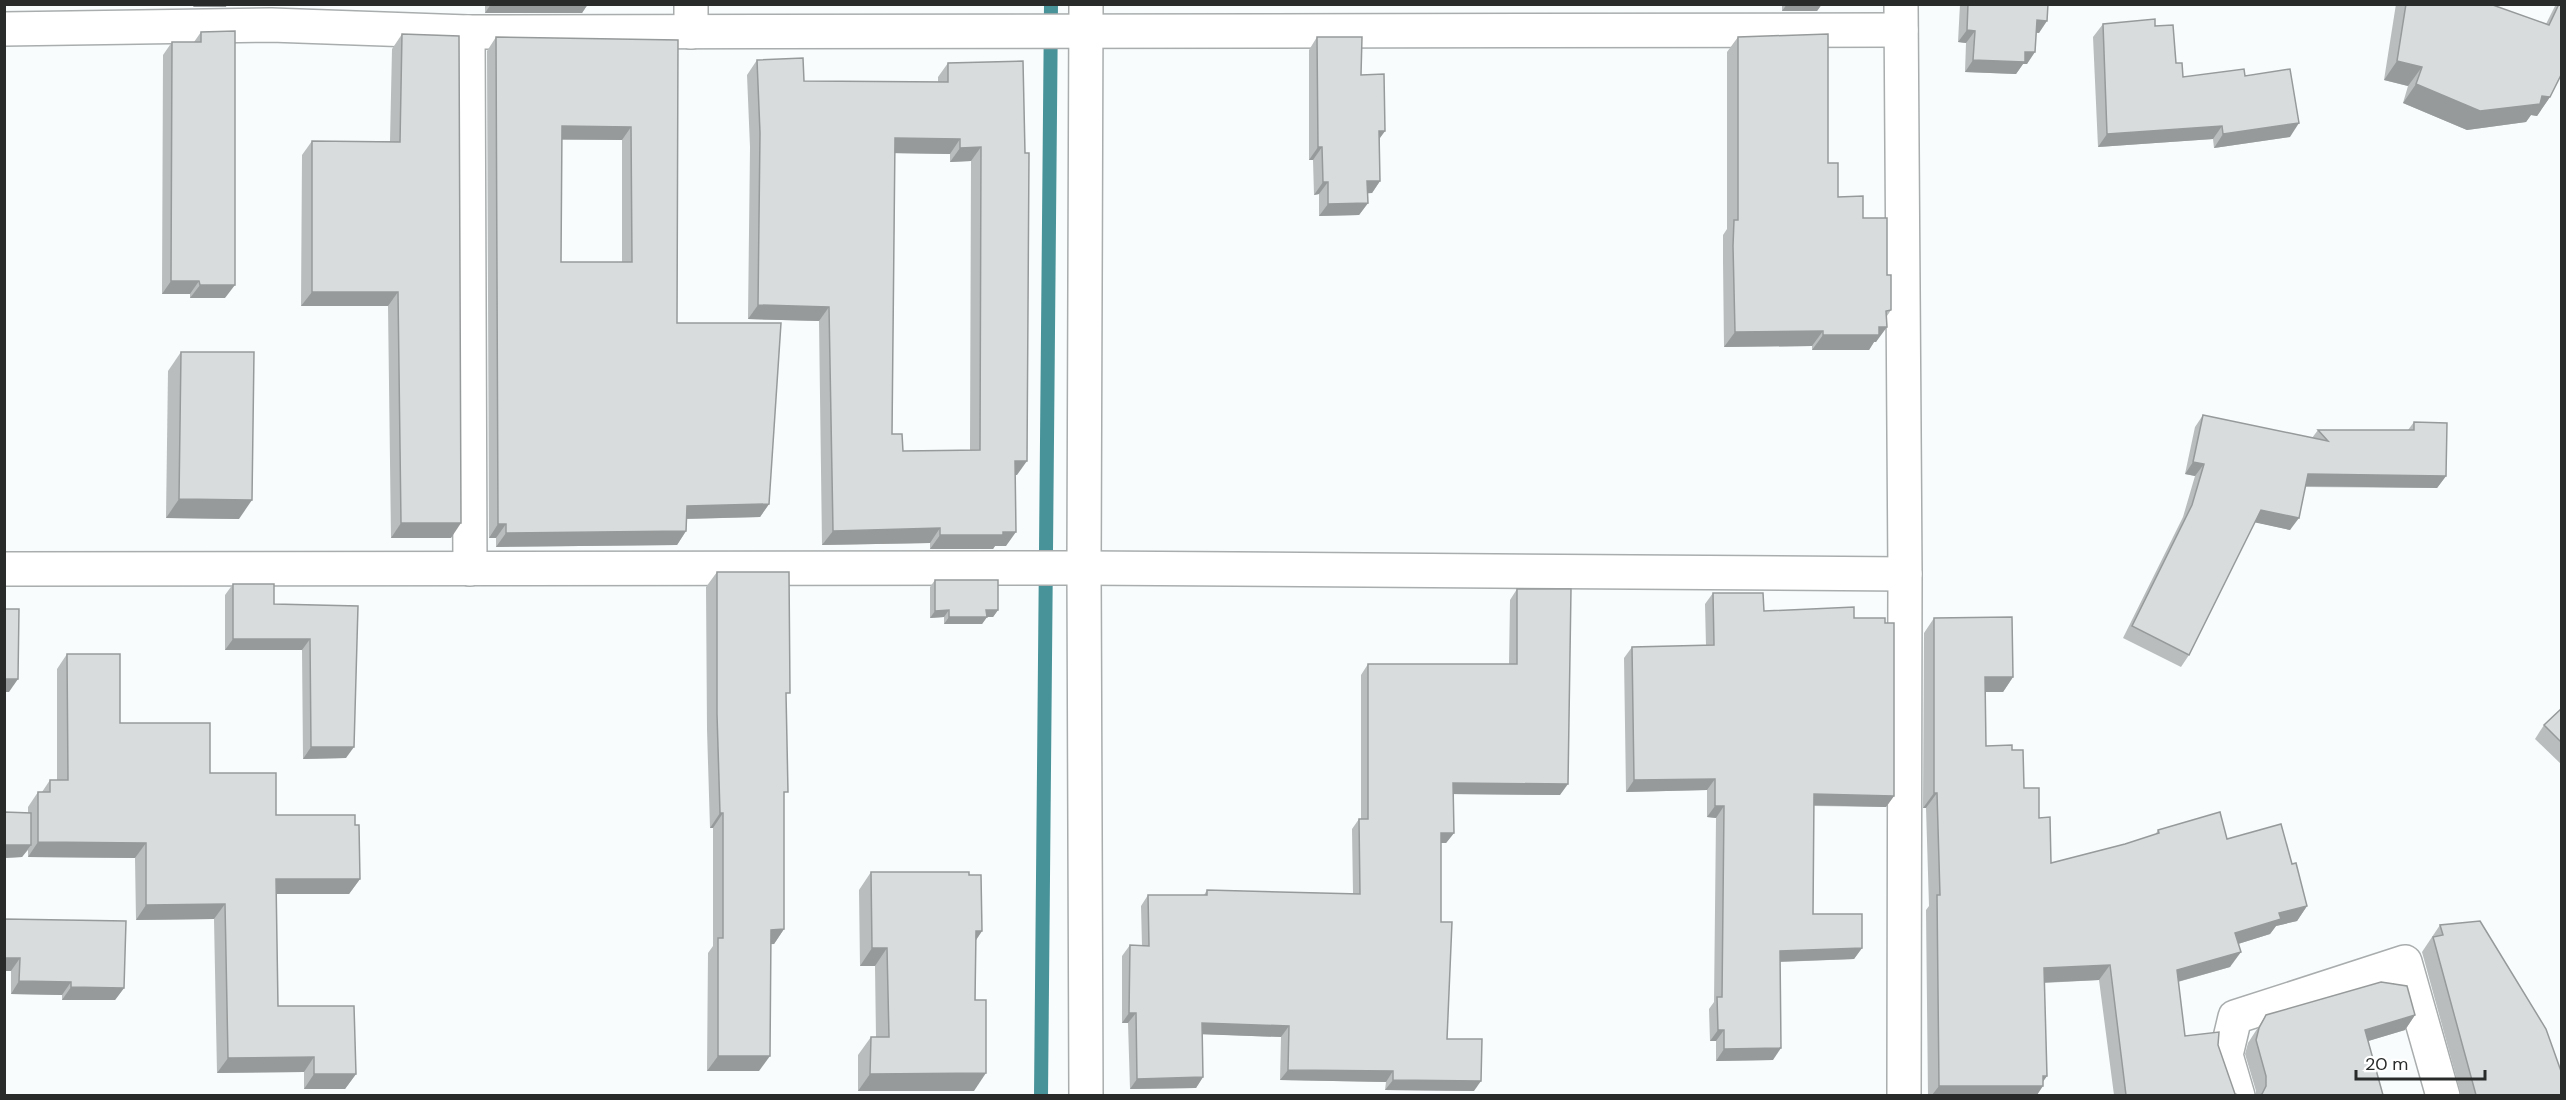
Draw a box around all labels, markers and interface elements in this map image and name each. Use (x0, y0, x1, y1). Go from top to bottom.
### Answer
scale bar (2356, 1043, 2485, 1081)
text: 20 m (2365, 1052, 2408, 1076)

